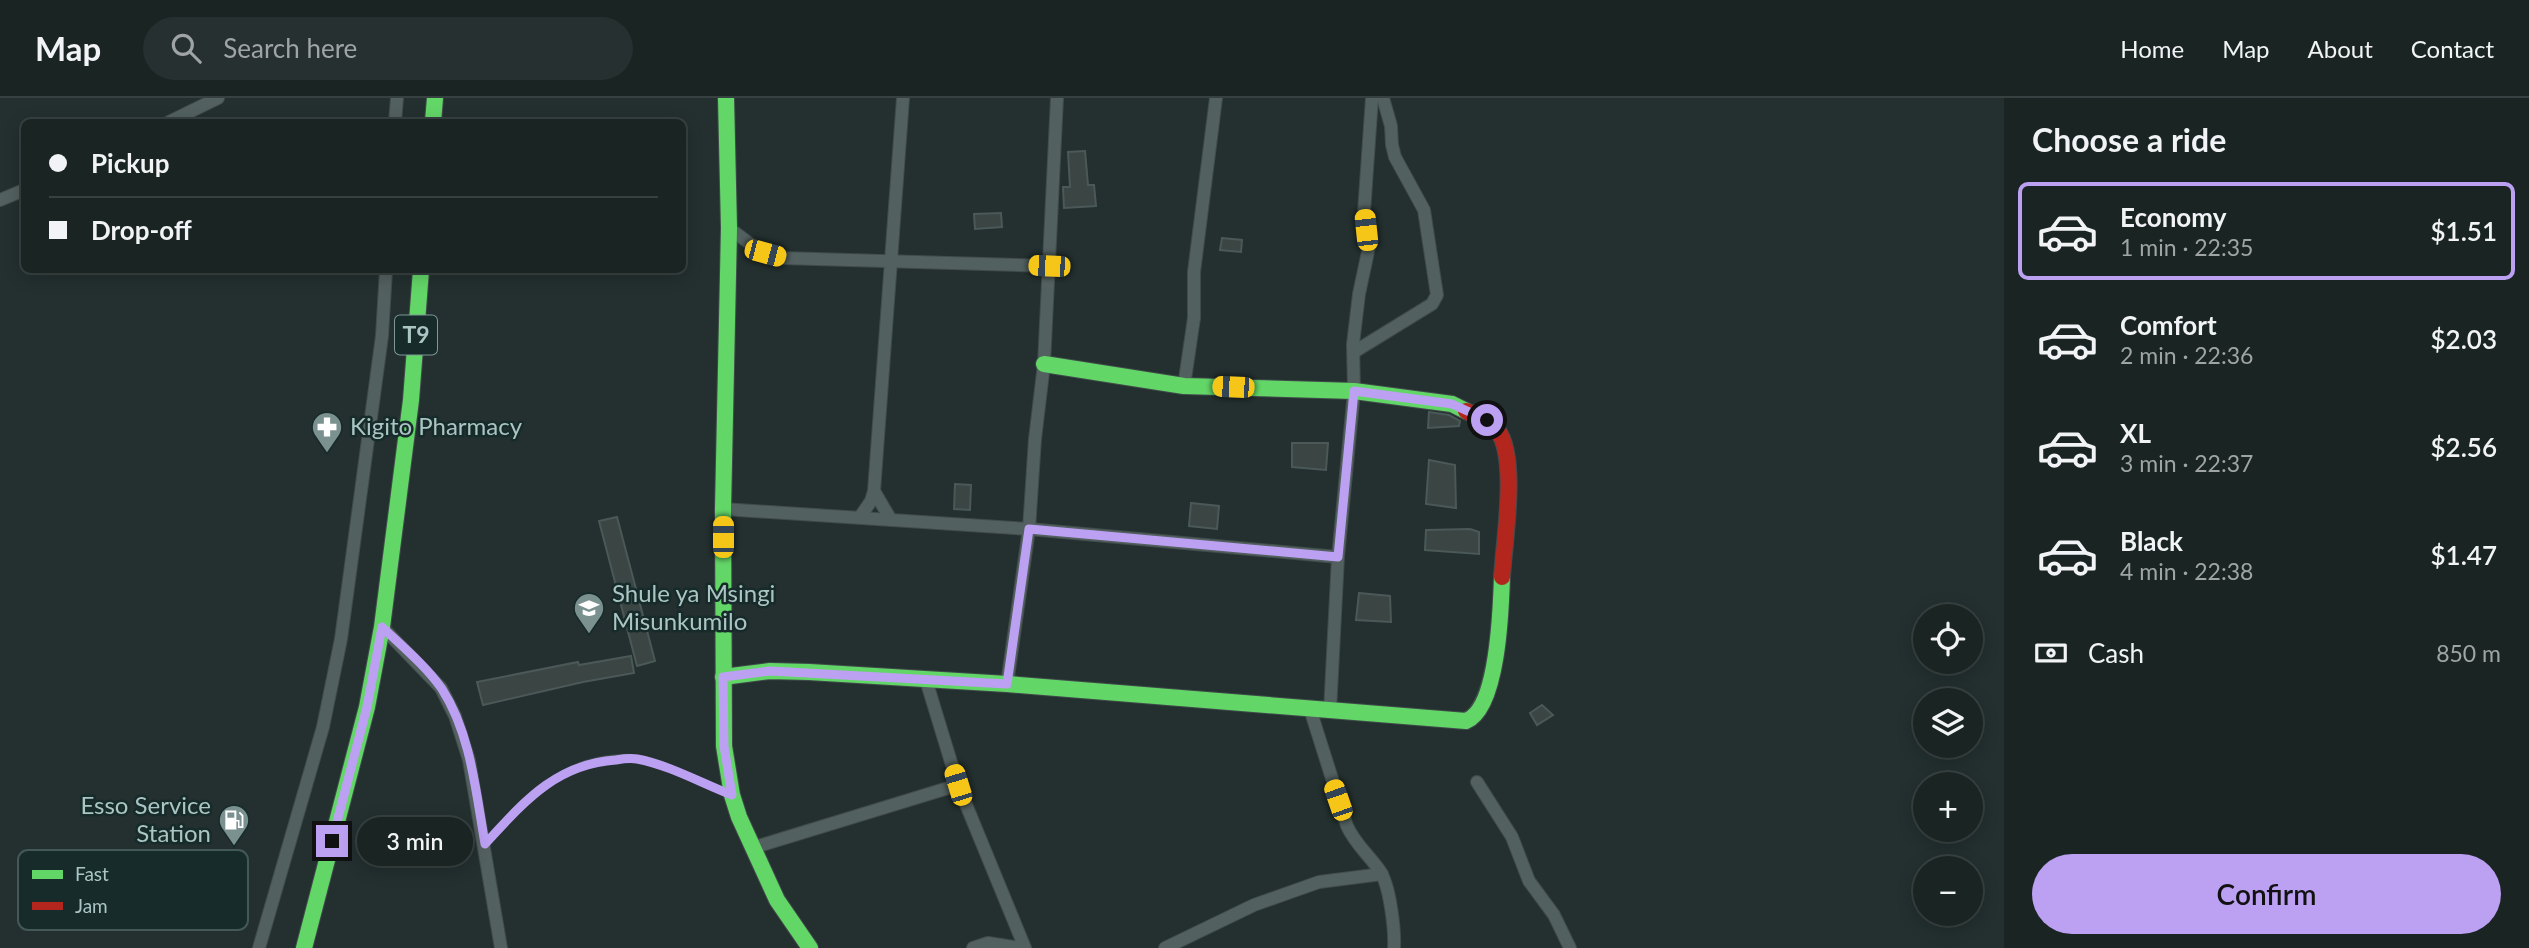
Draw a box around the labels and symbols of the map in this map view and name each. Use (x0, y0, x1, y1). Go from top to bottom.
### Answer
car (1354, 208, 1379, 252)
car (742, 237, 789, 269)
car (1028, 255, 1071, 277)
road number: T9 (395, 316, 437, 354)
car (1212, 376, 1255, 398)
route start (1471, 404, 1503, 436)
pharmacy icon: Kigito Pharmacy (310, 410, 344, 454)
place label: Kigito Pharmacy (350, 411, 523, 440)
car (713, 516, 734, 558)
place label: Shule ya Msingi Misunkumilo (612, 578, 775, 635)
school or university icon: Shule ya Msingi Misunkumilo (572, 591, 606, 635)
car (942, 762, 975, 808)
car (1322, 777, 1355, 823)
place label: Esso Service Station (80, 790, 211, 847)
fuel station icon: Esso Service Station (217, 803, 251, 847)
callout: 3 min (356, 816, 472, 866)
route end (316, 825, 348, 857)
legend (18, 850, 248, 930)
text: Fast (75, 862, 109, 885)
text: Jam (75, 894, 108, 917)

